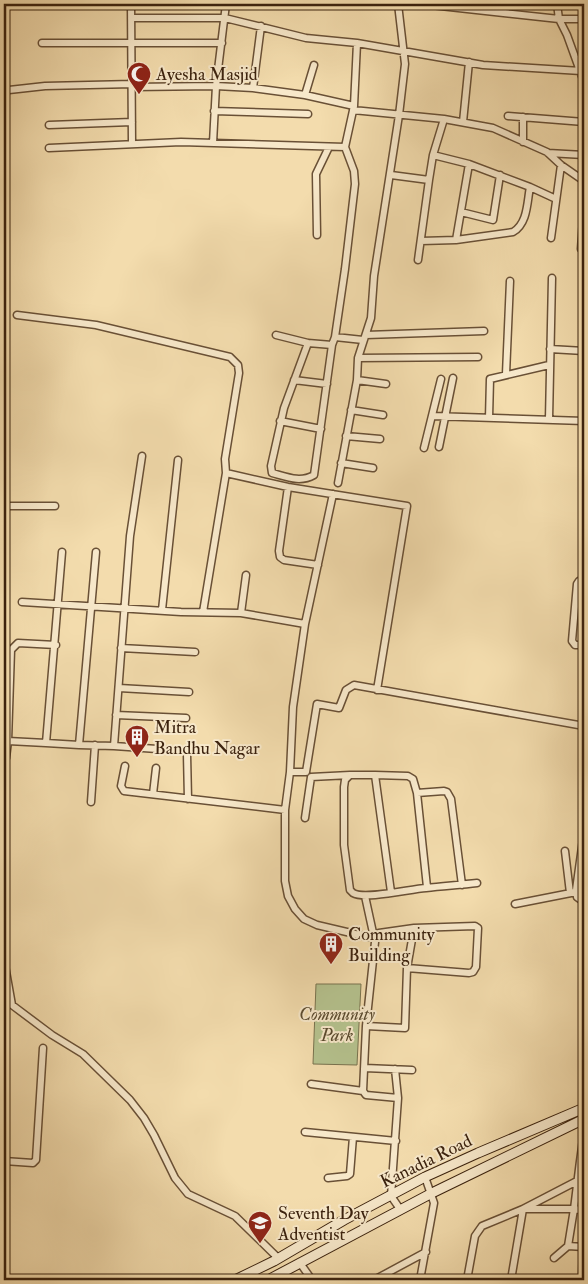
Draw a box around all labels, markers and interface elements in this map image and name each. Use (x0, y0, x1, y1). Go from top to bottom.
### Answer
mosque icon: Ayesha Masjid (126, 61, 152, 95)
place label: Ayesha Masjid (155, 63, 258, 86)
place label: Mitra Bandhu Nagar (154, 716, 260, 760)
building icon: Mitra Bandhu Nagar (124, 724, 150, 758)
place label: Community Building (348, 923, 436, 967)
building icon: Community Building (318, 931, 344, 965)
park label: Community Park (299, 1003, 376, 1047)
street label: Kanadia Road (377, 1129, 476, 1194)
place label: Seventh Day Adventist (277, 1202, 370, 1246)
school or university icon: Seventh Day Adventist (247, 1210, 273, 1244)

